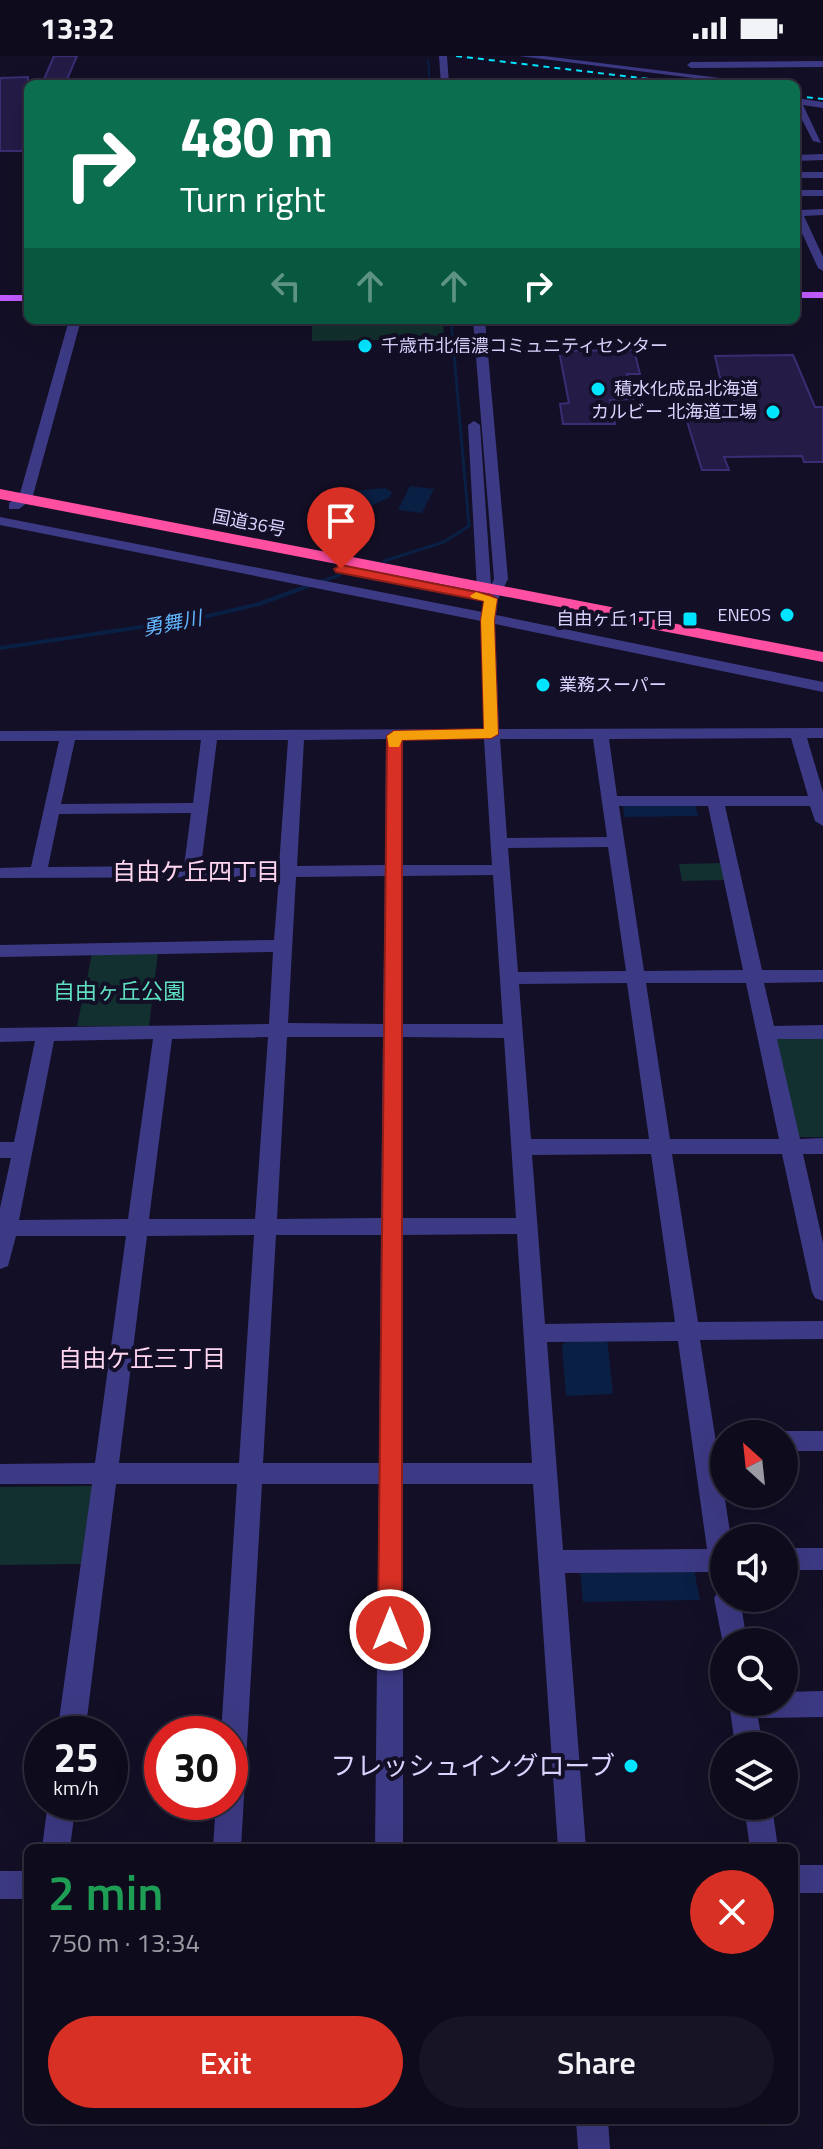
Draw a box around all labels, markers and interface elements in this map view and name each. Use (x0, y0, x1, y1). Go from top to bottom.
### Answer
text: 13:32 (40, 5, 115, 51)
text: 480 m (180, 94, 333, 179)
icon: right (48, 112, 152, 216)
text: Turn right (180, 171, 325, 226)
icon: left (264, 264, 308, 308)
icon: ahead (348, 264, 392, 308)
icon: ahead (432, 264, 476, 308)
icon: right (516, 264, 560, 308)
place label: 千歳市北信濃コミュニティセンター (381, 332, 668, 359)
marker: 千歳市北信濃コミュニティセンター (356, 337, 374, 355)
place label: 積水化成品北海道 (614, 375, 758, 402)
marker: 積水化成品北海道 (589, 380, 607, 398)
place label: カルビー 北海道工場 (591, 398, 757, 425)
marker: カルビー 北海道工場 (764, 403, 782, 421)
pin (307, 487, 375, 569)
icon: arrive (319, 499, 363, 543)
street label: 国道36号 (210, 502, 288, 543)
water label: 勇舞川 (139, 601, 206, 643)
place label: ENEOS (717, 601, 771, 628)
place label: 自由ヶ丘1丁目 (556, 605, 674, 632)
marker: ENEOS (778, 606, 796, 624)
marker: 自由ヶ丘1丁目 (681, 610, 699, 628)
place label: 業務スーパー (559, 671, 667, 698)
marker: 業務スーパー (534, 676, 552, 694)
district label: 自由ケ丘四丁目 (112, 853, 280, 889)
park label: 自由ヶ丘公園 (53, 974, 185, 1008)
district label: 自由ケ丘三丁目 (58, 1340, 226, 1376)
north arrow (710, 1420, 798, 1508)
map controls (710, 1420, 798, 1820)
button: sound (710, 1524, 798, 1612)
position arrow (348, 1588, 432, 1672)
button: search (710, 1628, 798, 1716)
speed limit sign: 30 (144, 1716, 248, 1820)
text: 25 (54, 1727, 98, 1788)
button: layers (710, 1732, 798, 1820)
place label: フレッシュイングローブ (331, 1746, 615, 1785)
marker: フレッシュイングローブ (622, 1757, 640, 1775)
text: km/h (53, 1772, 99, 1803)
text: 2 min (48, 1856, 163, 1929)
button: close (690, 1870, 774, 1954)
text: 750 m · 13:34 (48, 1923, 200, 1962)
button: Exit (48, 2016, 403, 2108)
button: Share (419, 2016, 774, 2108)

